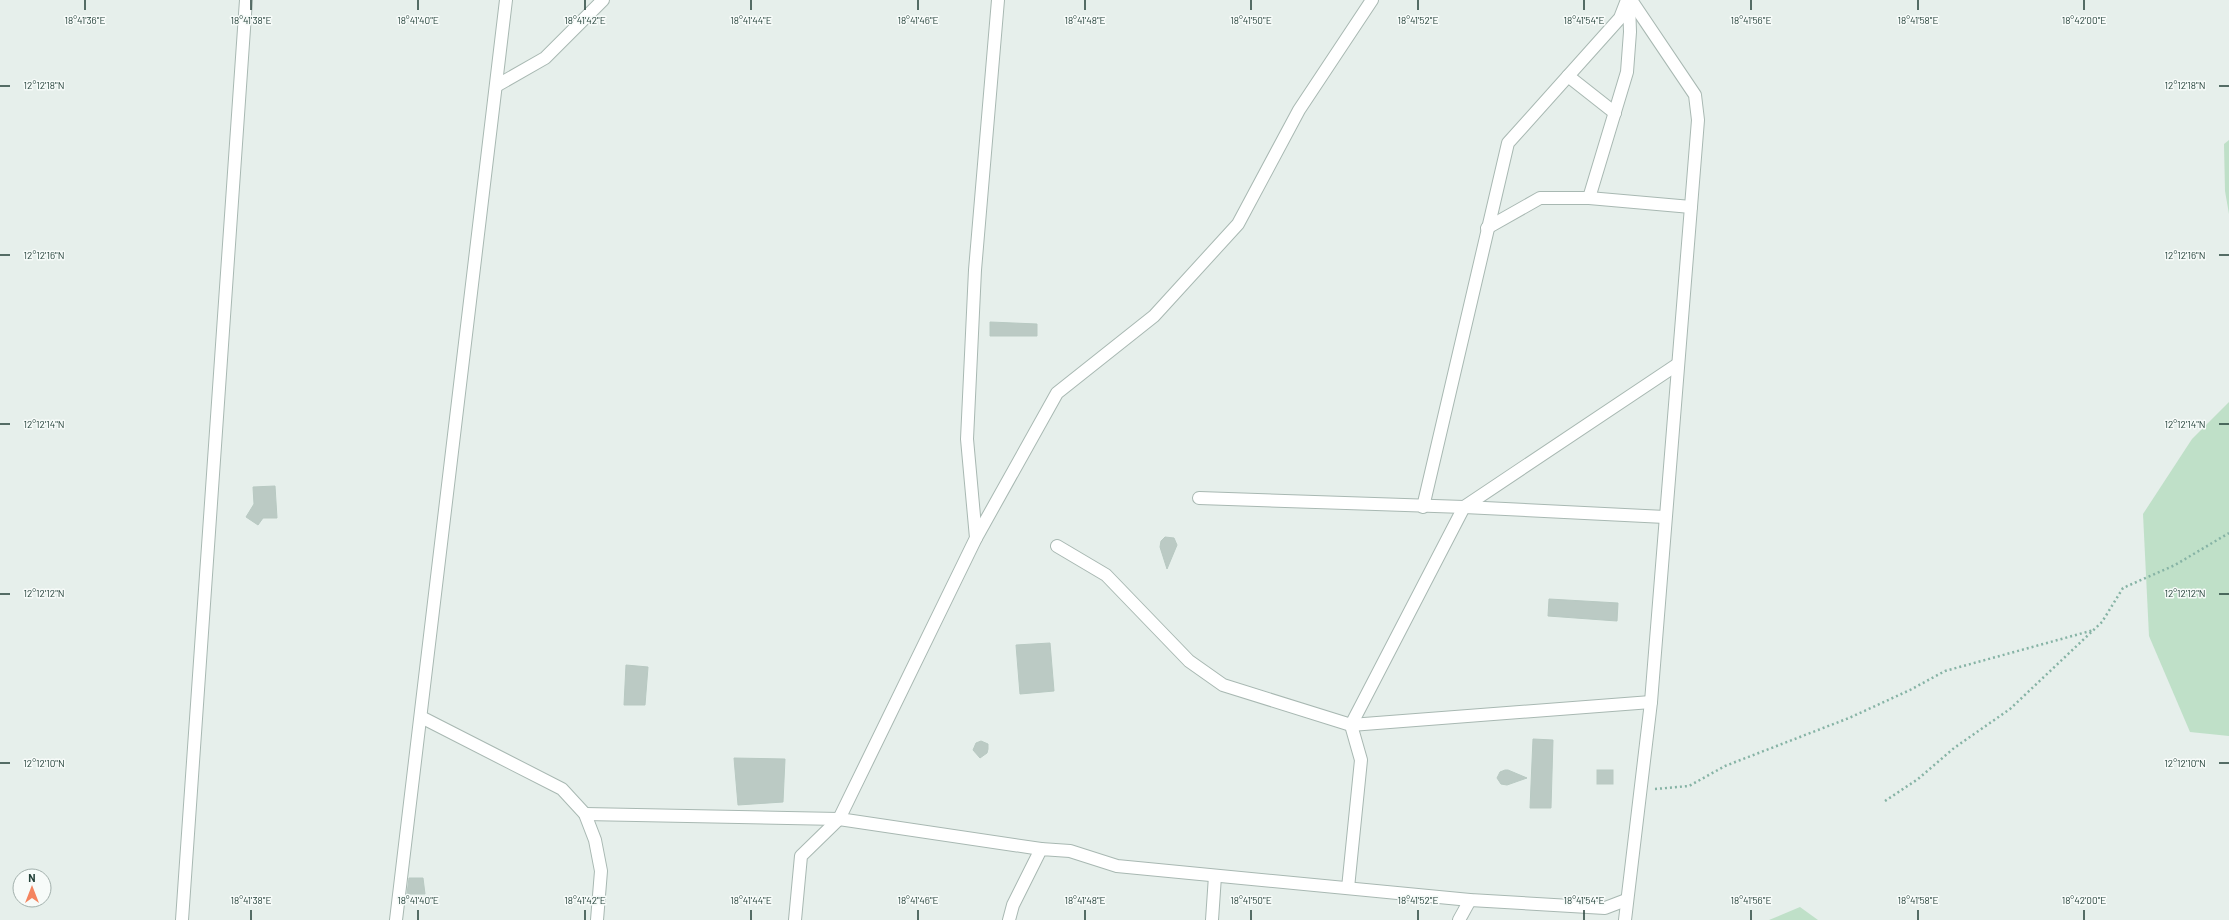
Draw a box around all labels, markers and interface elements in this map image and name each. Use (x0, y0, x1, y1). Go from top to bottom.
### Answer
text: 18°41'36"E (65, 14, 105, 26)
text: 18°41'38"E (231, 14, 271, 26)
text: 18°41'40"E (397, 14, 439, 26)
text: 18°41'42"E (564, 14, 606, 26)
text: 18°41'44"E (730, 14, 772, 26)
text: 18°41'46"E (897, 14, 939, 26)
text: 18°41'48"E (1064, 14, 1106, 26)
text: 18°41'50"E (1230, 14, 1272, 26)
text: 18°41'52"E (1397, 14, 1439, 26)
text: 18°41'54"E (1563, 14, 1605, 26)
text: 18°41'56"E (1731, 14, 1771, 26)
text: 18°41'58"E (1898, 14, 1938, 26)
text: 18°42'00"E (2062, 14, 2106, 26)
text: 12°12'18"N (24, 79, 64, 91)
text: 12°12'18"N (2165, 79, 2205, 91)
text: 12°12'16"N (24, 249, 64, 261)
text: 12°12'16"N (2165, 249, 2205, 261)
text: 12°12'14"N (23, 418, 65, 430)
text: 12°12'14"N (2164, 418, 2206, 430)
text: 12°12'12"N (23, 587, 65, 599)
text: 12°12'12"N (2164, 587, 2206, 599)
text: 12°12'10"N (23, 757, 65, 769)
text: 12°12'10"N (2164, 757, 2206, 769)
north arrow (12, 868, 52, 908)
text: N (28, 871, 36, 884)
text: 18°41'38"E (231, 894, 271, 906)
text: 18°41'40"E (397, 894, 439, 906)
text: 18°41'42"E (564, 894, 606, 906)
text: 18°41'44"E (730, 894, 772, 906)
text: 18°41'46"E (897, 894, 939, 906)
text: 18°41'48"E (1064, 894, 1106, 906)
text: 18°41'50"E (1230, 894, 1272, 906)
text: 18°41'52"E (1397, 894, 1439, 906)
text: 18°41'54"E (1563, 894, 1605, 906)
text: 18°41'56"E (1731, 894, 1771, 906)
text: 18°41'58"E (1898, 894, 1938, 906)
text: 18°42'00"E (2062, 894, 2106, 906)

